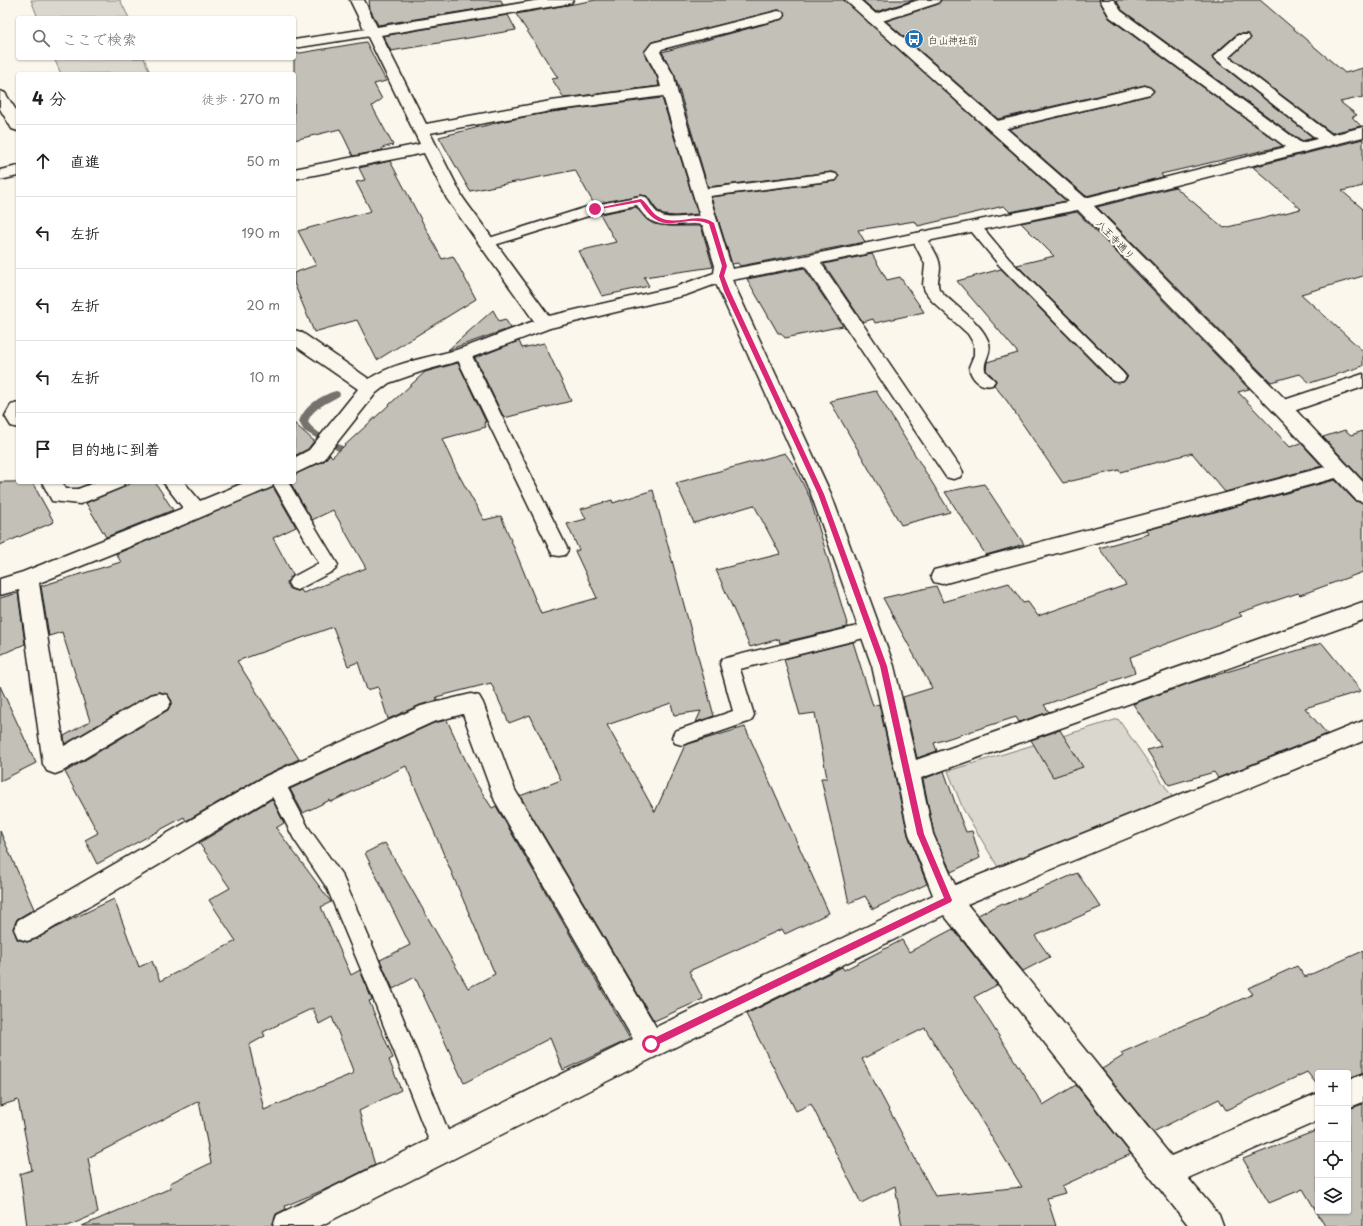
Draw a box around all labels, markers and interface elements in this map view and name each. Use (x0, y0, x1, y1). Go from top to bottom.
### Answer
search box (16, 16, 296, 60)
icon: search (30, 27, 52, 49)
text: ここで検索 (62, 27, 137, 50)
bus stop icon: 白山神社前 (903, 28, 925, 50)
place label: 白山神社前 (928, 32, 978, 47)
text: 4 分 (32, 85, 66, 111)
text: 徒歩 · 270 m (202, 89, 280, 108)
text: 直進 (70, 149, 100, 172)
icon: ahead (32, 150, 54, 172)
text: 50 m (246, 151, 280, 170)
route end (586, 200, 604, 218)
street label: 八王寺通り (1093, 216, 1139, 262)
text: 左折 (70, 221, 100, 244)
icon: left (32, 222, 54, 244)
text: 190 m (241, 223, 280, 242)
text: 左折 (70, 293, 100, 316)
icon: left (32, 294, 54, 316)
text: 20 m (246, 295, 280, 314)
text: 左折 (70, 365, 100, 388)
icon: left (32, 366, 54, 388)
text: 10 m (250, 367, 280, 386)
text: 目的地に到着 (70, 437, 160, 460)
icon: arrive (32, 438, 54, 460)
route start (642, 1035, 660, 1053)
map controls (1315, 1070, 1351, 1214)
button: + (1315, 1070, 1351, 1106)
button: − (1315, 1106, 1351, 1142)
button: locate (1315, 1142, 1351, 1178)
button: layers (1315, 1178, 1351, 1214)

